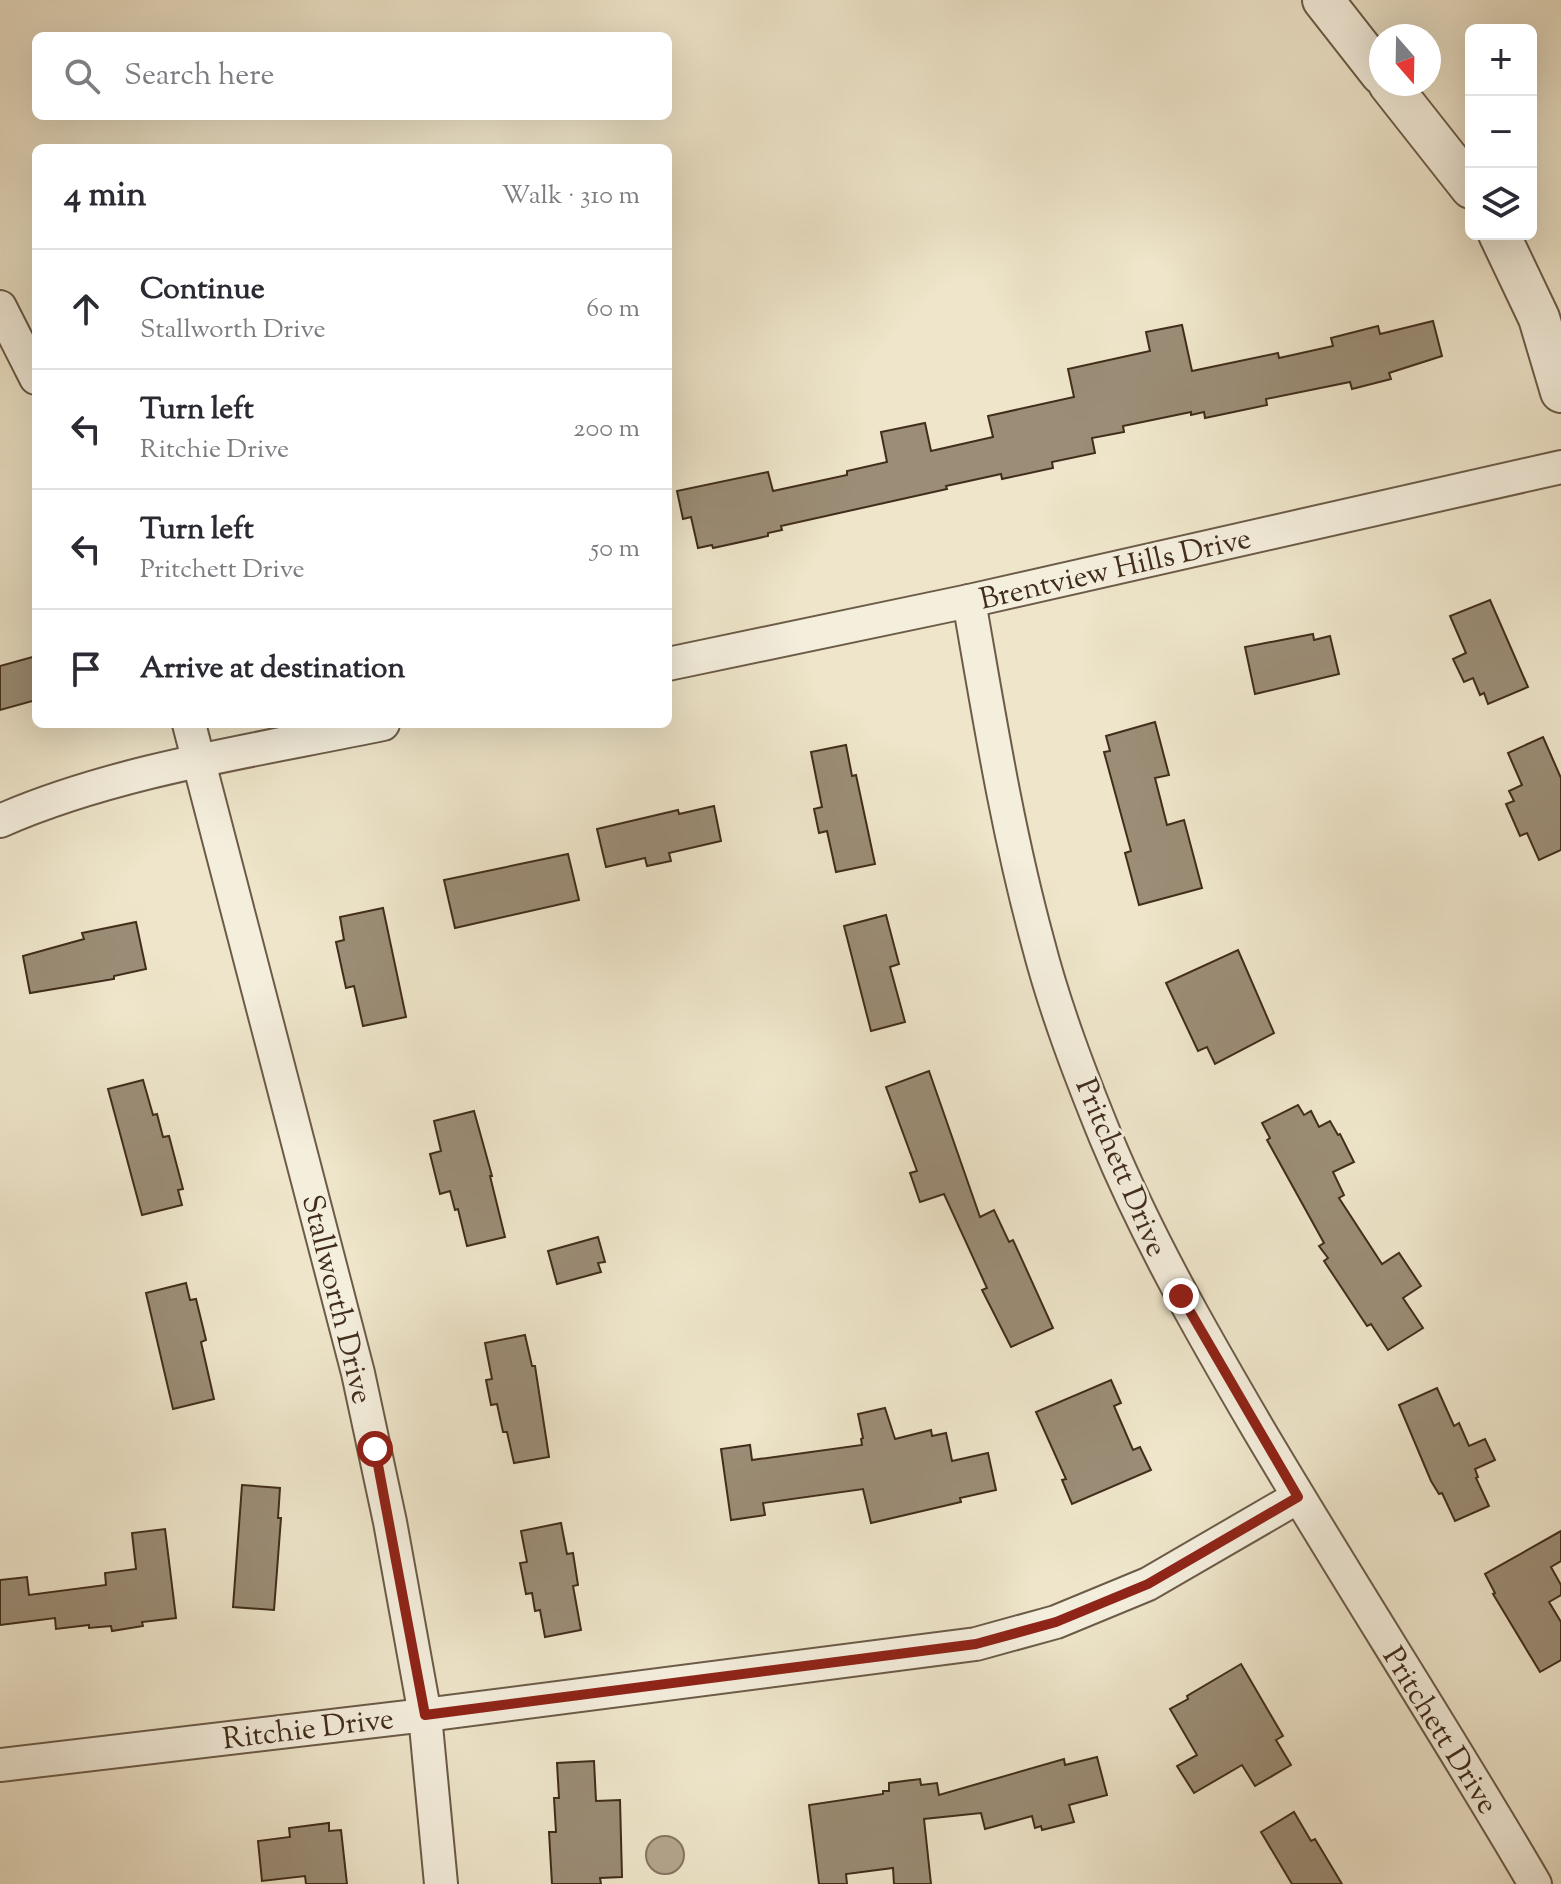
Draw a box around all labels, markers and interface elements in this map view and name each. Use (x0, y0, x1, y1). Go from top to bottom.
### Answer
north arrow (1369, 24, 1441, 96)
map controls (1465, 24, 1537, 240)
button: + (1465, 24, 1537, 96)
search box (32, 32, 672, 120)
icon: search (60, 54, 104, 98)
text: Search here (124, 55, 274, 98)
button: − (1465, 96, 1537, 168)
button: layers (1465, 168, 1537, 240)
text: 4 min (64, 172, 146, 221)
text: Walk · 310 m (501, 178, 640, 215)
text: Continue (140, 269, 265, 312)
icon: ahead (64, 287, 108, 331)
text: 60 m (586, 291, 640, 328)
text: Stallworth Drive (140, 312, 326, 349)
text: Turn left (140, 389, 254, 432)
icon: left (64, 407, 108, 451)
text: 200 m (573, 411, 640, 448)
text: Ritchie Drive (140, 432, 289, 469)
text: Turn left (140, 509, 254, 552)
street label: Brentview Hills Drive (975, 518, 1256, 623)
icon: left (64, 527, 108, 571)
text: 50 m (590, 531, 640, 568)
text: Pritchett Drive (140, 552, 305, 589)
icon: arrive (64, 647, 108, 691)
text: Arrive at destination (140, 648, 405, 691)
street label: Pritchett Drive (1063, 1072, 1177, 1264)
street label: Stallworth Drive (289, 1191, 382, 1409)
route end (1163, 1278, 1199, 1314)
route start (357, 1431, 393, 1467)
street label: Pritchett Drive (1370, 1639, 1507, 1823)
street label: Ritchie Drive (220, 1699, 396, 1762)

